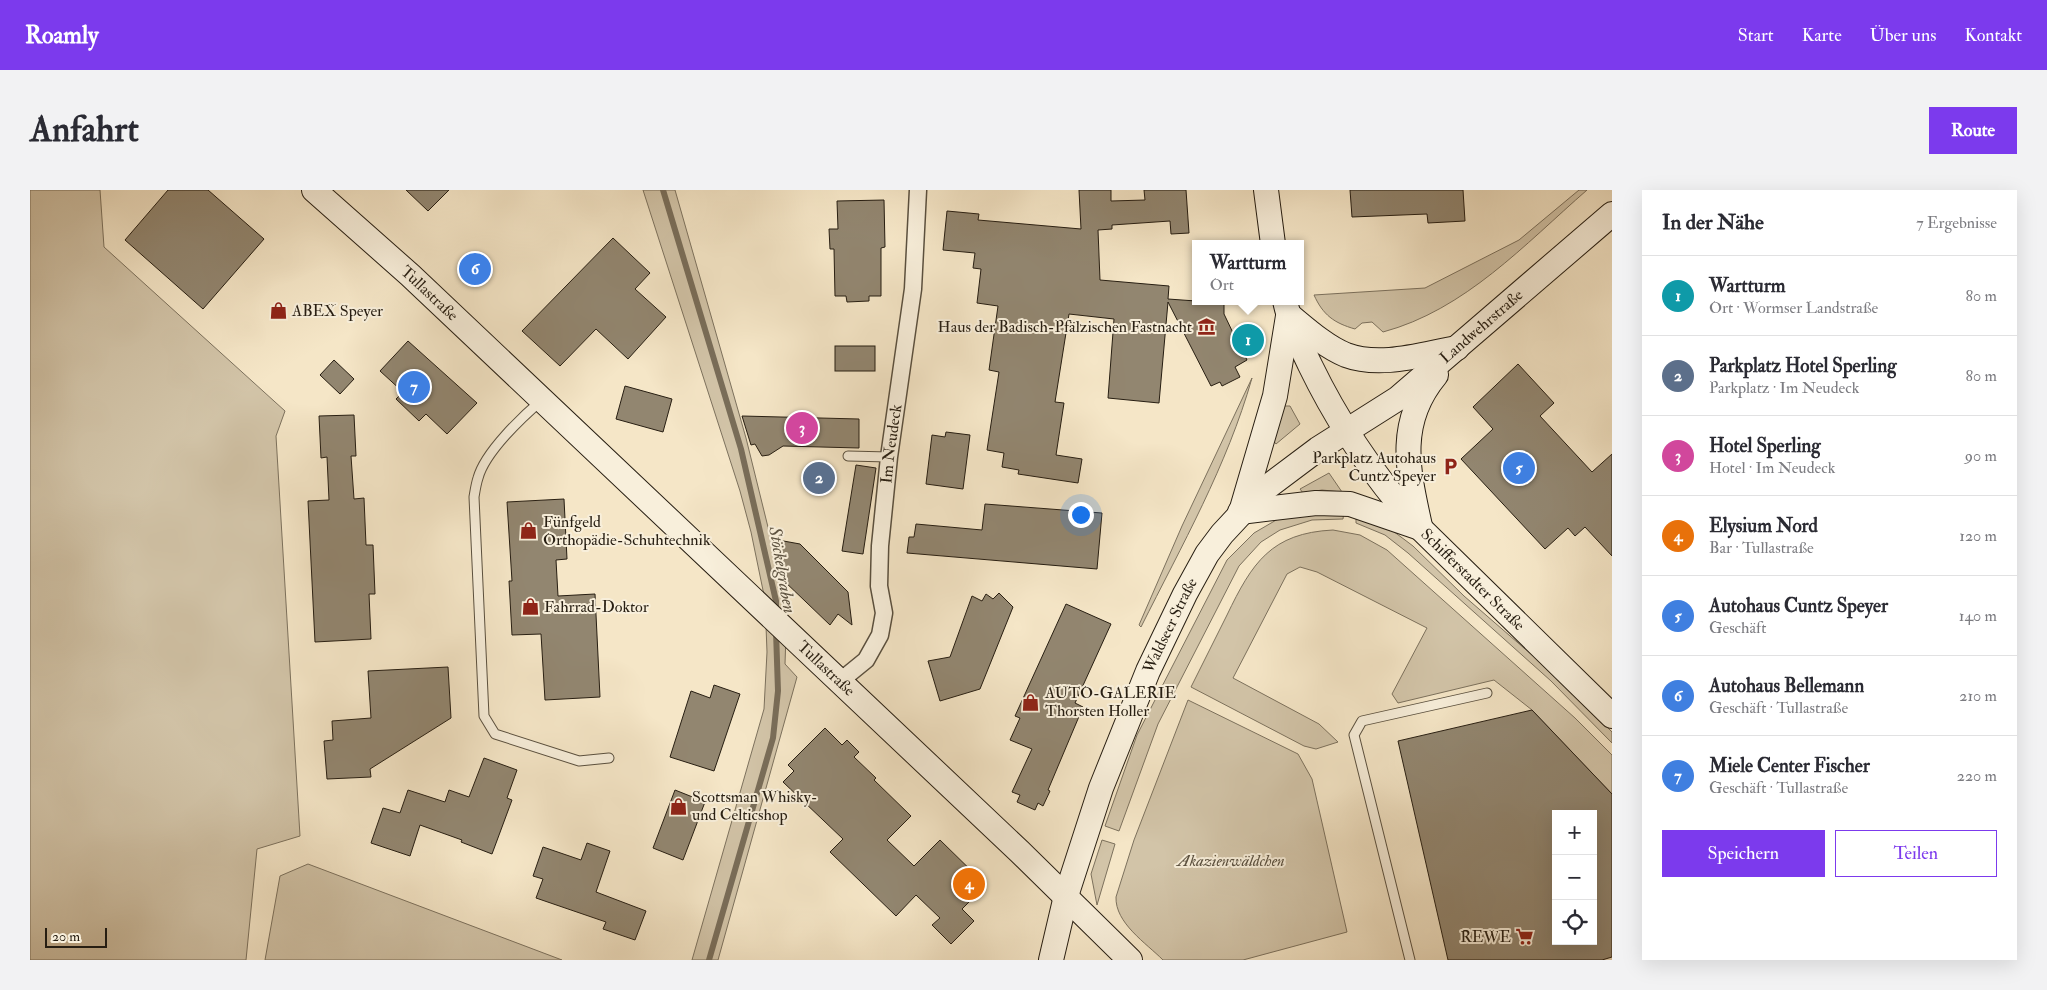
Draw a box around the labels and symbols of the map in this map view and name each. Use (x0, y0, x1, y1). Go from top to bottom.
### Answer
pin: 6 (459, 250, 491, 288)
street label: Tullastraße (397, 261, 463, 326)
street label: Landwehrstraße (1436, 285, 1527, 368)
shop icon: ABEX Speyer (268, 301, 288, 321)
place label: ABEX Speyer (291, 301, 383, 322)
place label: Haus der Badisch-Pfälzischen Fastnacht (938, 317, 1192, 337)
museum icon: Haus der Badisch-Pfälzischen Fastnacht (1196, 317, 1216, 337)
pin: 1 (1232, 321, 1264, 359)
pin: 7 (398, 368, 430, 406)
street label: Im Neudeck (876, 403, 906, 485)
pin: 3 (786, 409, 818, 447)
place label: Parkplatz Autohaus Cuntz Speyer (1312, 448, 1436, 487)
pin: 5 (1503, 449, 1535, 487)
parking icon: Parkplatz Autohaus Cuntz Speyer (1440, 457, 1460, 477)
pin: 2 (803, 459, 835, 497)
your location (1068, 502, 1094, 528)
place label: Fünfgeld Orthopädie-Schuhtechnik (543, 512, 711, 551)
shop icon: Fünfgeld Orthopädie-Schuhtechnik (519, 521, 539, 541)
water label: Stöckelgraben (763, 524, 801, 615)
street label: Schifferstadter Straße (1416, 524, 1529, 635)
street label: Waldseer Straße (1138, 574, 1202, 677)
shop icon: Fahrrad-Doktor (520, 597, 540, 617)
place label: Fahrrad-Doktor (544, 597, 649, 617)
street label: Tullastraße (793, 637, 859, 701)
place label: AUTO-GALERIE Thorsten Holler (1044, 683, 1176, 721)
shop icon: AUTO-GALERIE Thorsten Holler (1021, 692, 1041, 712)
place label: Scottsman Whisky- und Celticshop (692, 787, 818, 826)
shop icon: Scottsman Whisky- und Celticshop (668, 796, 688, 816)
park label: Akazienwäldchen (1175, 851, 1285, 871)
pin: 4 (953, 865, 985, 903)
scale bar (45, 925, 108, 948)
place label: REWE (1460, 927, 1511, 947)
supermarket icon: REWE (1515, 927, 1535, 947)

